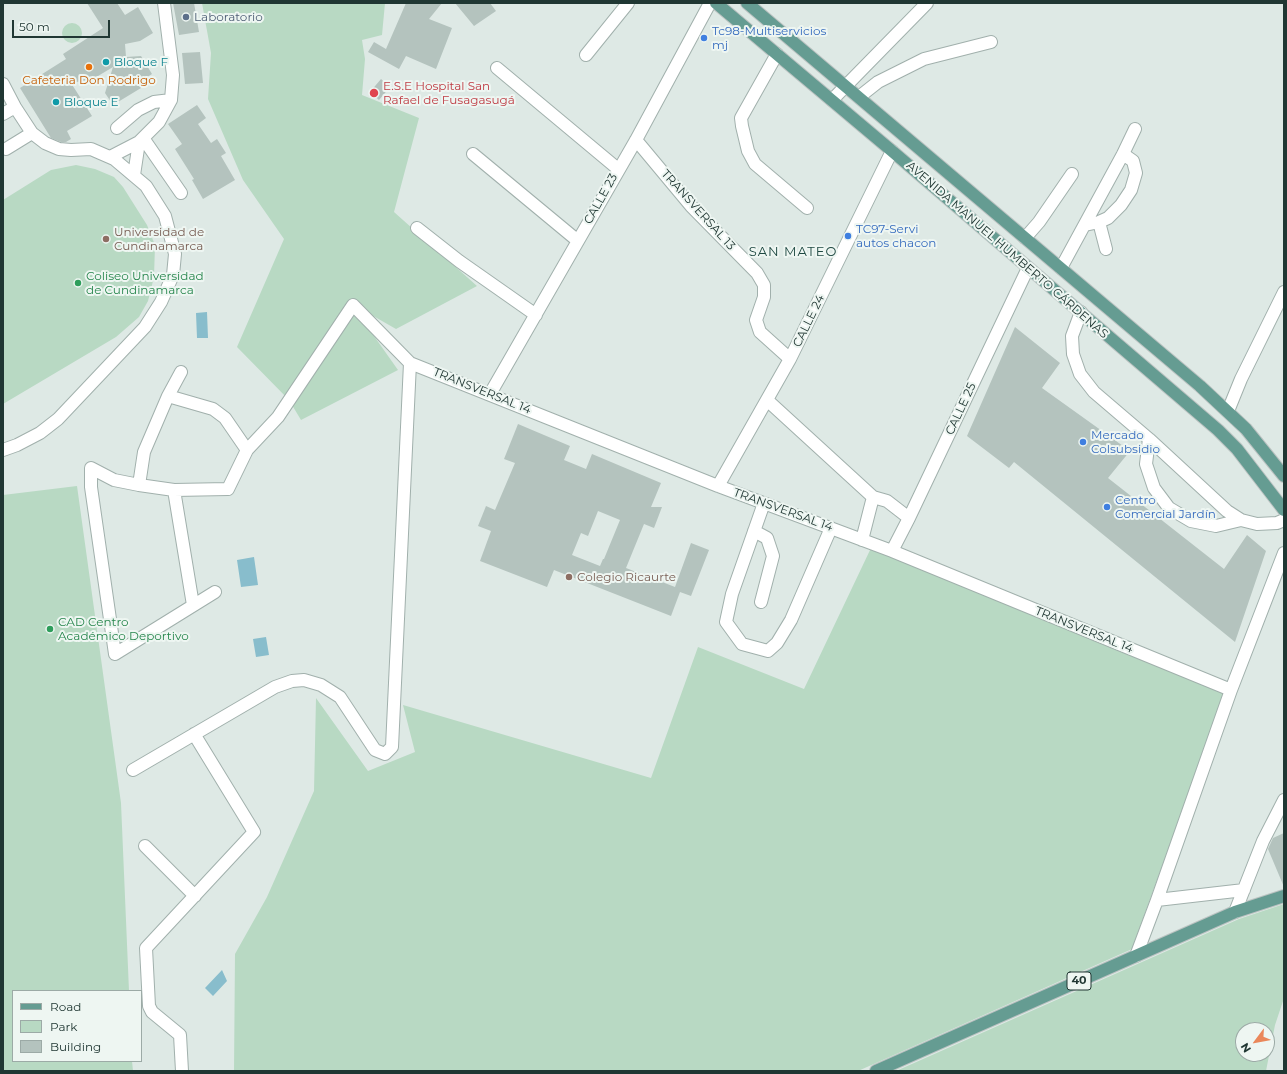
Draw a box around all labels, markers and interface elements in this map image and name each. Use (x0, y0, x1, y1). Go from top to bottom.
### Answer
place label: Laboratorio (194, 10, 263, 24)
scale bar (14, 12, 112, 38)
marker: Laboratorio (181, 12, 191, 22)
text: 50 m (19, 19, 50, 34)
place label: Tc98-Multiservicios mj (712, 24, 826, 52)
marker: Tc98-Multiservicios mj (699, 33, 709, 43)
place label: Bloque F (114, 55, 168, 69)
marker: Bloque F (101, 57, 111, 67)
marker: Cafeteria Don Rodrigo (84, 62, 94, 72)
place label: Cafeteria Don Rodrigo (22, 73, 156, 87)
place label: E.S.E Hospital San Rafael de Fusagasugá (383, 79, 515, 107)
marker: E.S.E Hospital San Rafael de Fusagasugá (368, 87, 380, 99)
place label: Bloque E (64, 95, 118, 109)
marker: Bloque E (51, 97, 61, 107)
street label: AVENIDA MANUEL HUMBERTO CÁRDENAS (903, 158, 1111, 342)
street label: TRANSVERSAL 13 (658, 167, 738, 253)
street label: CALLE 23 (581, 171, 621, 227)
place label: TC97-Servi autos chacon (856, 222, 936, 250)
place label: Universidad de Cundinamarca (114, 225, 204, 253)
marker: TC97-Servi autos chacon (843, 231, 853, 241)
marker: Universidad de Cundinamarca (101, 234, 111, 244)
district label: SAN MATEO (749, 244, 837, 260)
place label: Coliseo Universidad de Cundinamarca (86, 269, 204, 297)
marker: Coliseo Universidad de Cundinamarca (73, 278, 83, 288)
street label: CALLE 24 (790, 292, 828, 350)
street label: TRANSVERSAL 14 (431, 365, 533, 417)
street label: CALLE 25 (943, 381, 979, 437)
place label: Mercado Colsubsidio (1091, 428, 1160, 456)
marker: Mercado Colsubsidio (1078, 437, 1088, 447)
street label: TRANSVERSAL 14 (731, 485, 835, 535)
place label: Centro Comercial Jardín (1115, 493, 1216, 521)
marker: Centro Comercial Jardín (1102, 502, 1112, 512)
place label: Colegio Ricaurte (577, 570, 676, 584)
marker: Colegio Ricaurte (564, 572, 574, 582)
street label: TRANSVERSAL 14 (1033, 604, 1135, 656)
place label: CAD Centro Académico Deportivo (58, 615, 189, 643)
marker: CAD Centro Académico Deportivo (45, 624, 55, 634)
road number: 40 (1067, 972, 1091, 990)
legend (12, 990, 142, 1062)
text: Road (50, 999, 81, 1014)
text: Park (50, 1019, 77, 1034)
north arrow (1235, 1022, 1275, 1062)
text: Building (50, 1039, 101, 1054)
text: N (1237, 1040, 1254, 1055)

